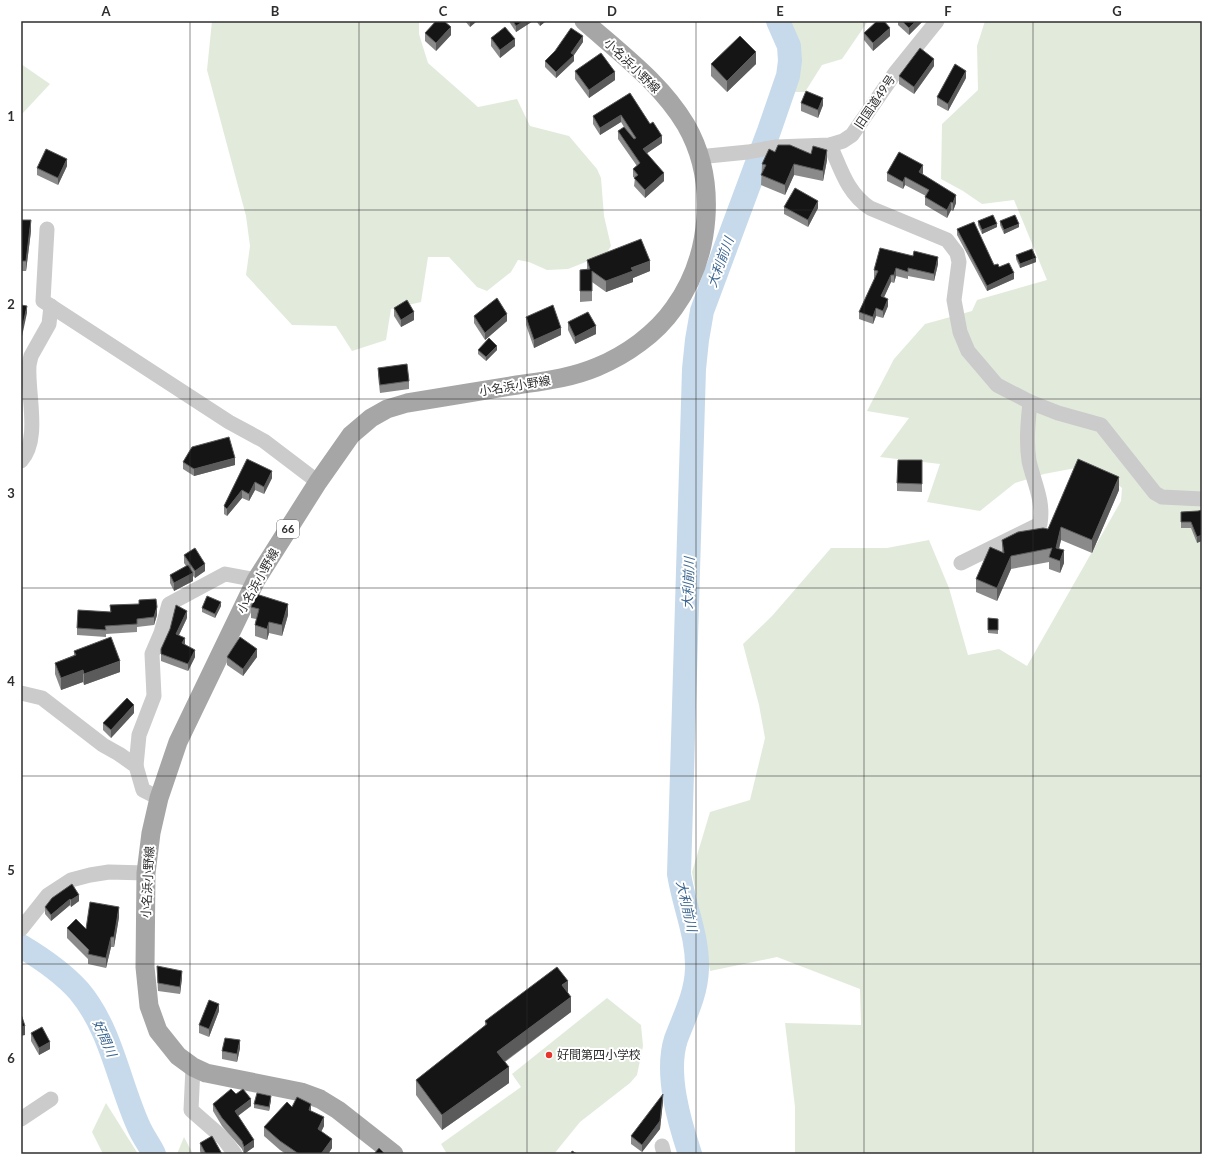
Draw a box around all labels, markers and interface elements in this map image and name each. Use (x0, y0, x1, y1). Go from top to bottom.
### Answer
text: A (100, 3, 111, 19)
text: B (271, 3, 280, 19)
text: C (439, 3, 448, 19)
text: D (607, 3, 617, 19)
text: E (776, 3, 784, 19)
text: F (944, 3, 952, 19)
text: G (1112, 3, 1122, 19)
street label: 小名浜小野線 (601, 35, 663, 96)
street label: 旧国道49号 (851, 72, 898, 132)
text: 1 (7, 108, 15, 124)
water label: 大利前川 (704, 233, 737, 289)
text: 2 (7, 296, 15, 312)
street label: 小名浜小野線 (478, 372, 552, 399)
text: 3 (7, 485, 15, 501)
road number: 66 (277, 520, 299, 538)
street label: 小名浜小野線 (234, 546, 282, 616)
water label: 大利前川 (679, 555, 697, 609)
text: 4 (7, 673, 15, 689)
street label: 小名浜小野線 (138, 846, 157, 918)
text: 5 (7, 862, 15, 878)
water label: 大利前川 (673, 879, 701, 935)
water label: 好間川 (90, 1017, 121, 1061)
place label: 好間第四小学校 (557, 1047, 641, 1062)
text: 6 (7, 1050, 15, 1066)
marker: 好間第四小学校 (544, 1050, 554, 1060)

